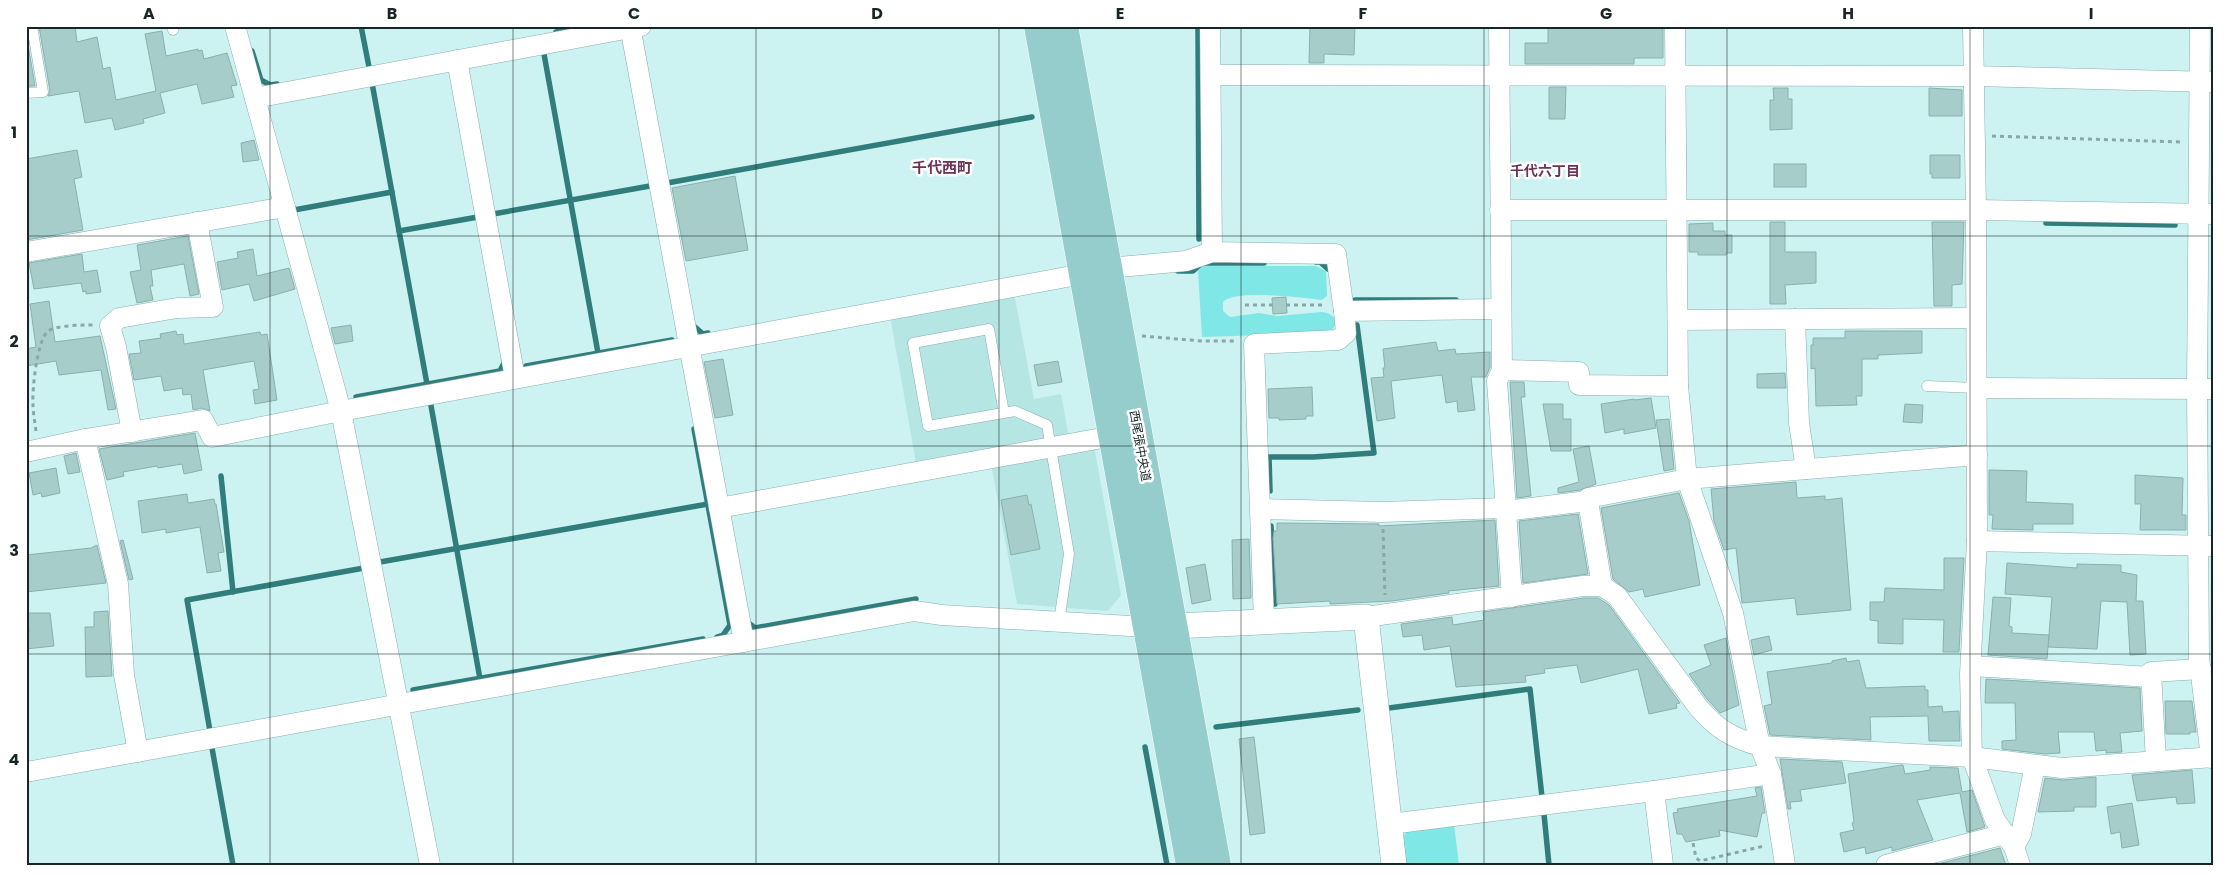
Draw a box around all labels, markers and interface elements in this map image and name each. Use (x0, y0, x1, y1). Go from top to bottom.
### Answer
text: A (143, 2, 155, 25)
text: B (387, 2, 397, 25)
text: C (628, 2, 640, 25)
text: D (871, 2, 883, 25)
text: E (1116, 2, 1124, 25)
text: F (1359, 2, 1368, 25)
text: G (1600, 2, 1612, 25)
text: H (1842, 2, 1854, 25)
text: I (2089, 2, 2093, 25)
text: 1 (11, 121, 17, 144)
district label: 千代西町 (912, 157, 972, 178)
district label: 千代六丁目 (1510, 161, 1580, 181)
text: 2 (9, 330, 19, 353)
street label: 西尾張中央道 (1126, 409, 1155, 483)
text: 3 (9, 539, 19, 562)
text: 4 (9, 748, 20, 771)

